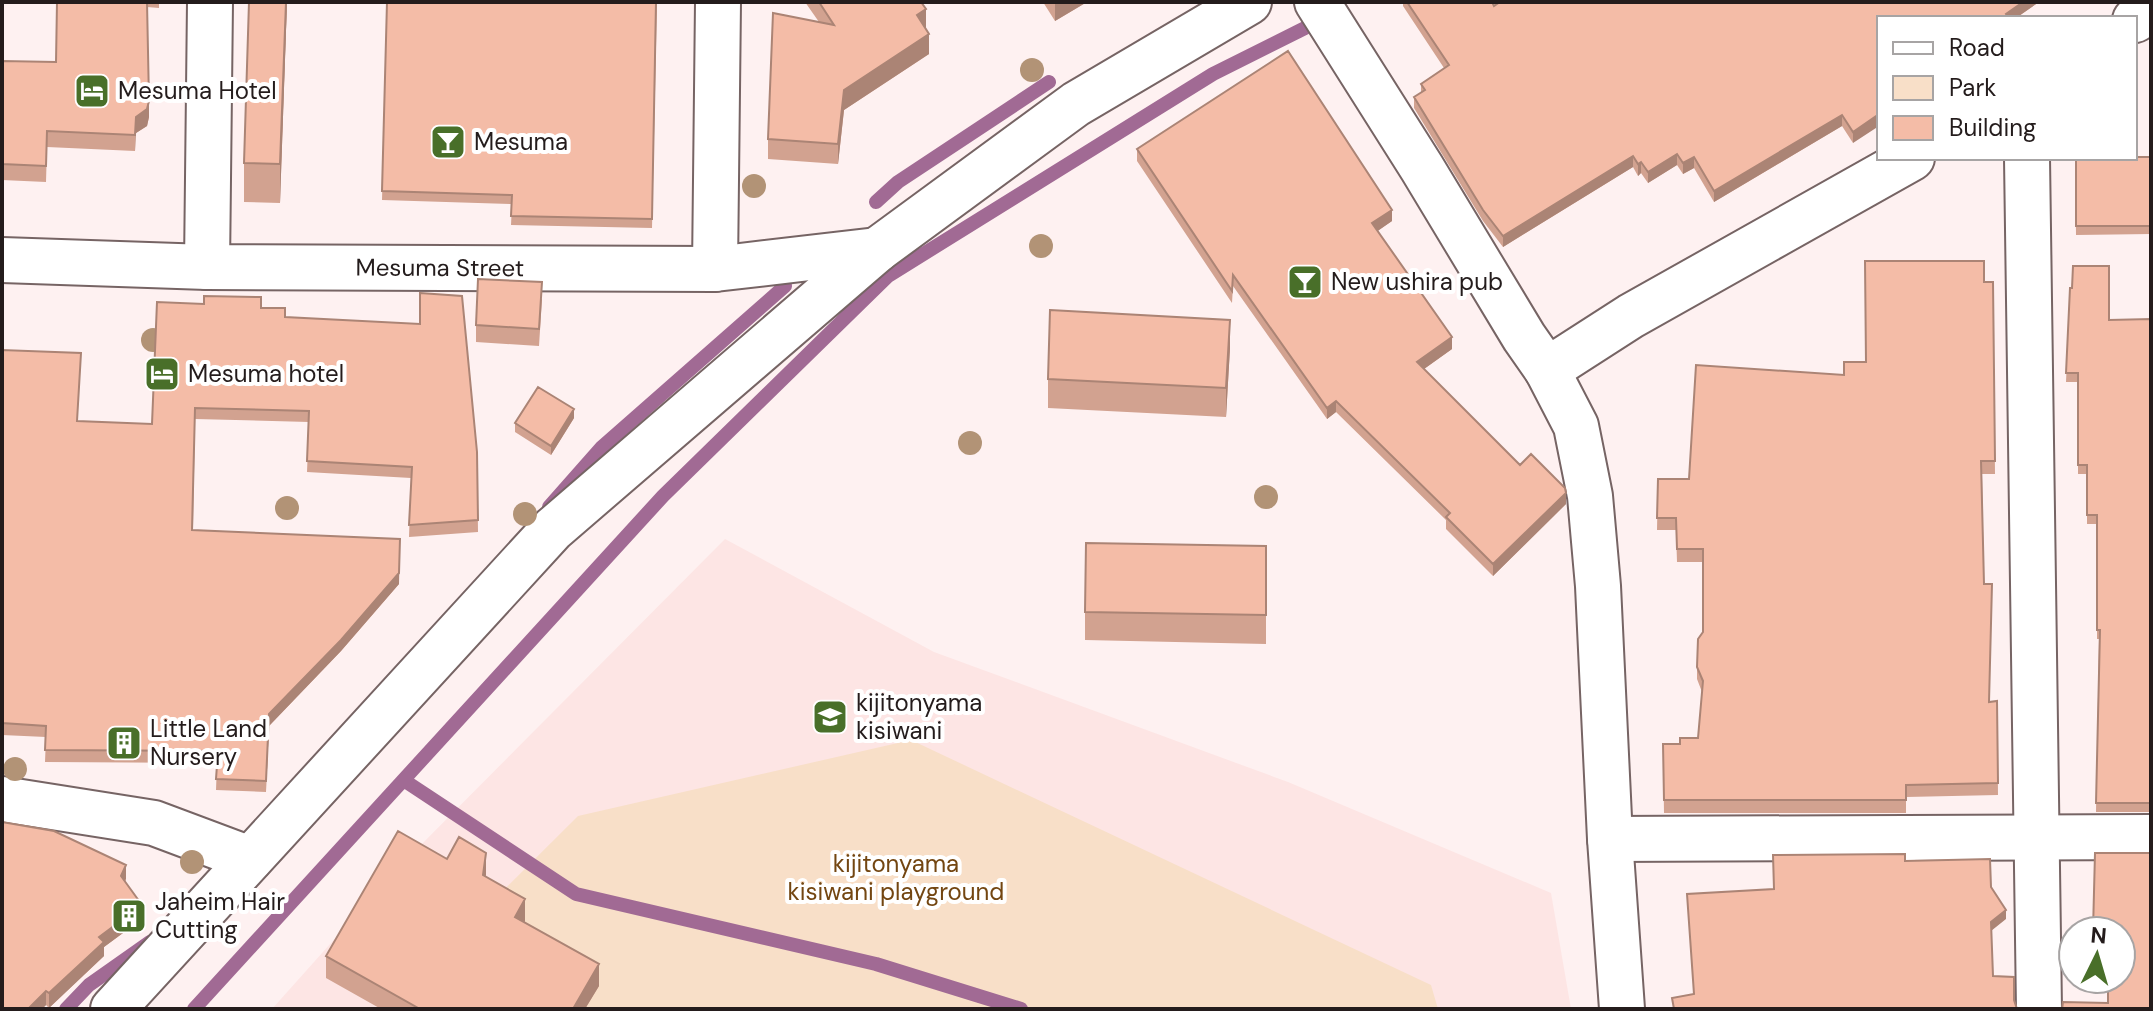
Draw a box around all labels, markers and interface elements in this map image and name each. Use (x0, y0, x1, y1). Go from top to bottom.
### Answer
legend (1877, 16, 2137, 160)
text: Road (1949, 32, 2005, 63)
hotel icon: Mesuma Hotel (73, 72, 111, 110)
text: Park (1949, 72, 1996, 103)
place label: Mesuma Hotel (118, 75, 277, 106)
text: Building (1949, 112, 2036, 143)
bar icon: Mesuma (429, 123, 467, 161)
place label: Mesuma (474, 126, 568, 157)
street label: Mesuma Street (356, 252, 524, 283)
bar icon: New ushira pub (1286, 263, 1324, 301)
place label: New ushira pub (1331, 266, 1503, 297)
hotel icon: Mesuma hotel (143, 355, 181, 393)
place label: Mesuma hotel (188, 358, 344, 389)
place label: kijitonyama kisiwani (856, 687, 982, 746)
school or university icon: kijitonyama kisiwani (811, 698, 849, 736)
place label: Little Land Nursery (150, 713, 267, 772)
building icon: Little Land Nursery (105, 724, 143, 762)
park label: kijitonyama kisiwani playground (788, 848, 1004, 907)
place label: Jaheim Hair Cutting (155, 886, 285, 945)
building icon: Jaheim Hair Cutting (110, 897, 148, 935)
north arrow (2057, 915, 2137, 995)
text: N (2089, 920, 2108, 951)

